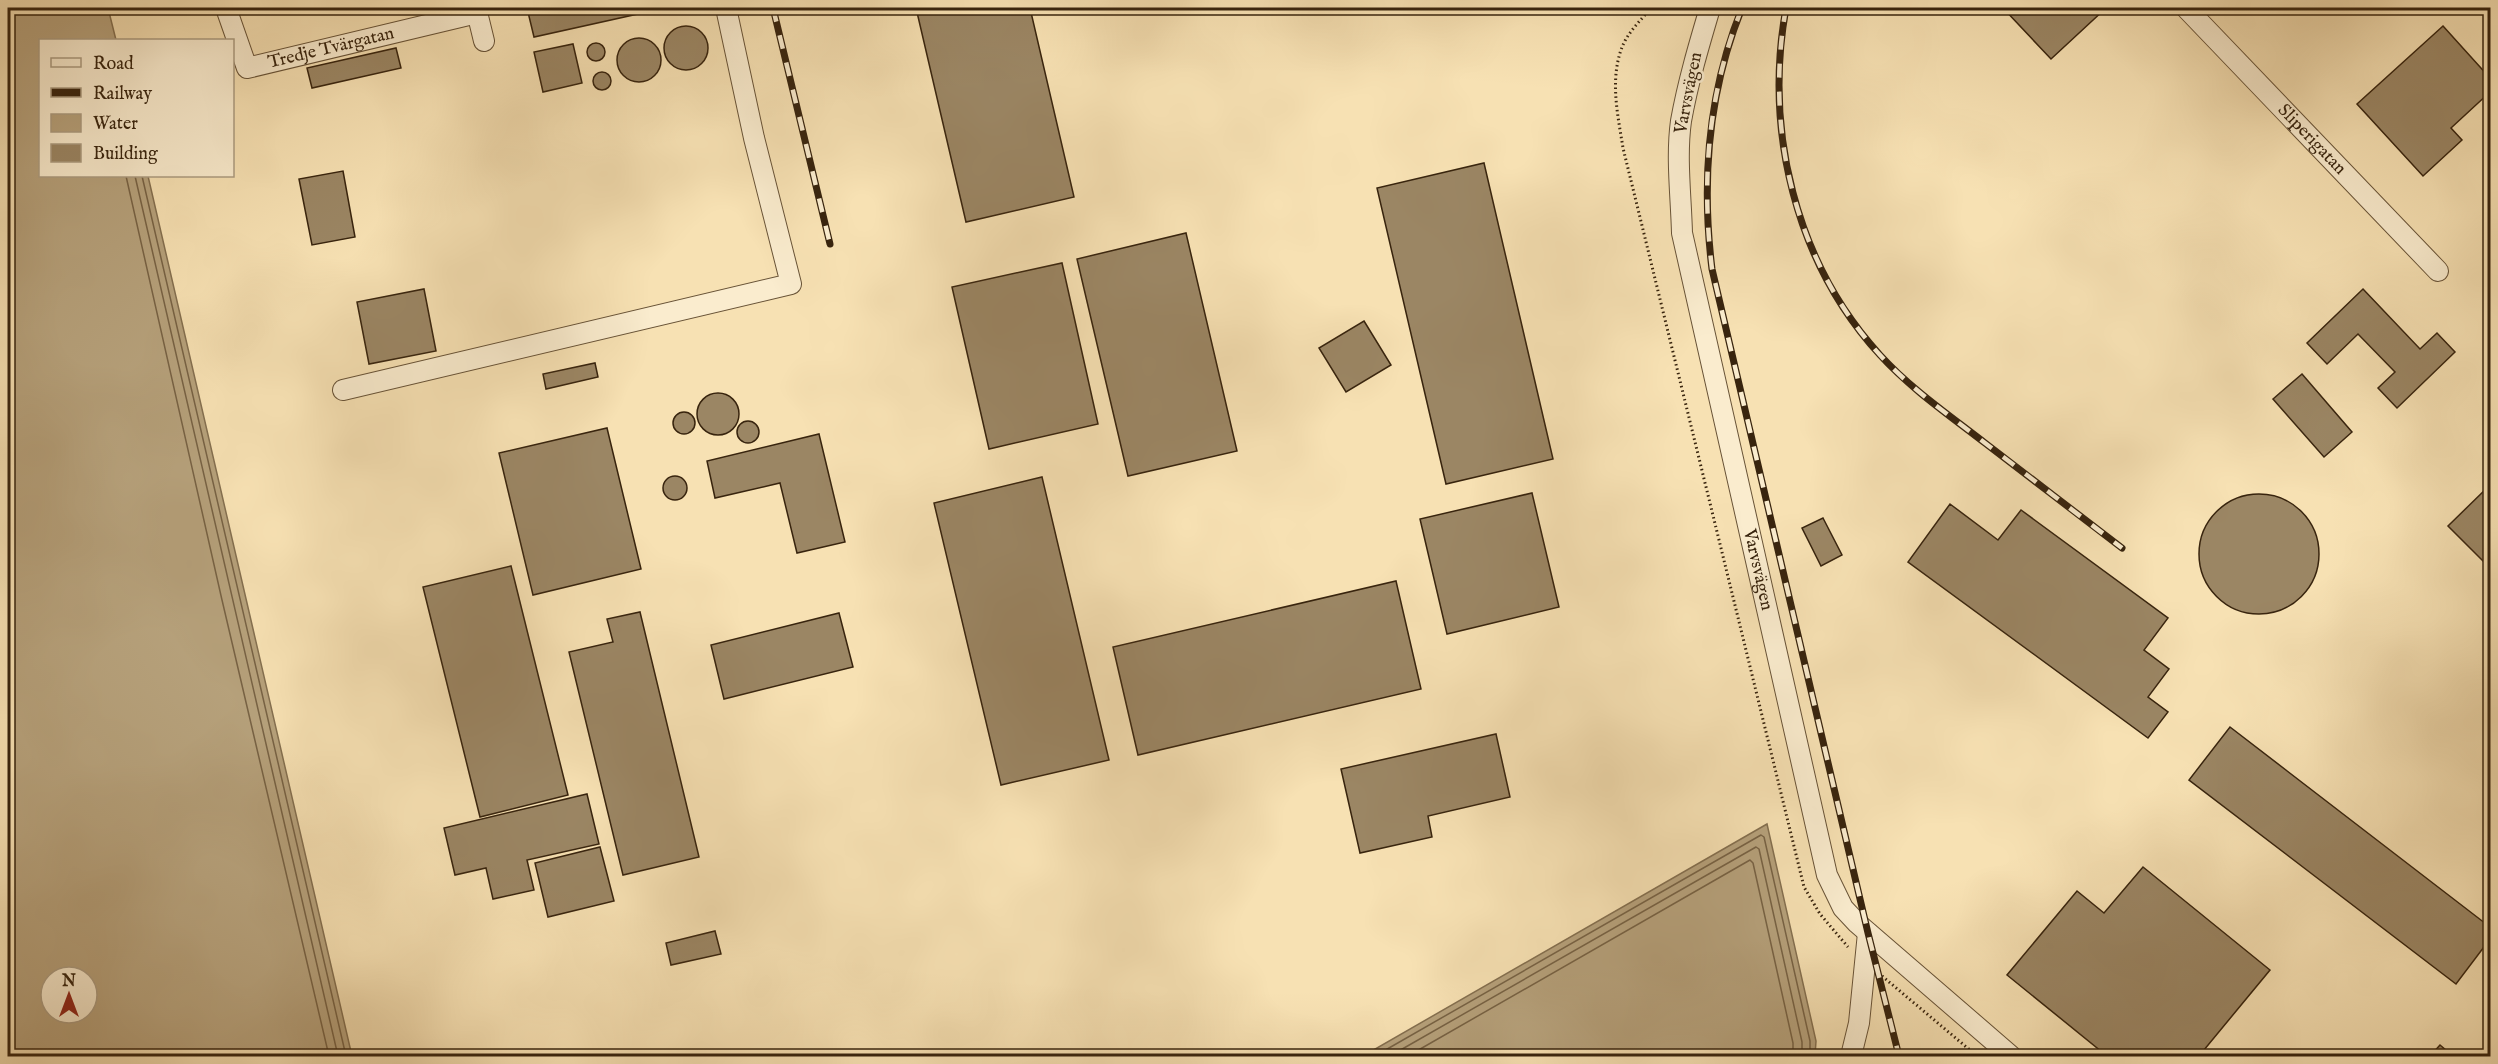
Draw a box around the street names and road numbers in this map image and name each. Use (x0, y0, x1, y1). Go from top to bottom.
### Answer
street label: Tredje Tvärgatan (266, 22, 397, 74)
street label: Varvsvägen (1670, 50, 1708, 137)
street label: Sliperigatan (2273, 99, 2351, 180)
street label: Varvsvägen (1737, 526, 1778, 613)

